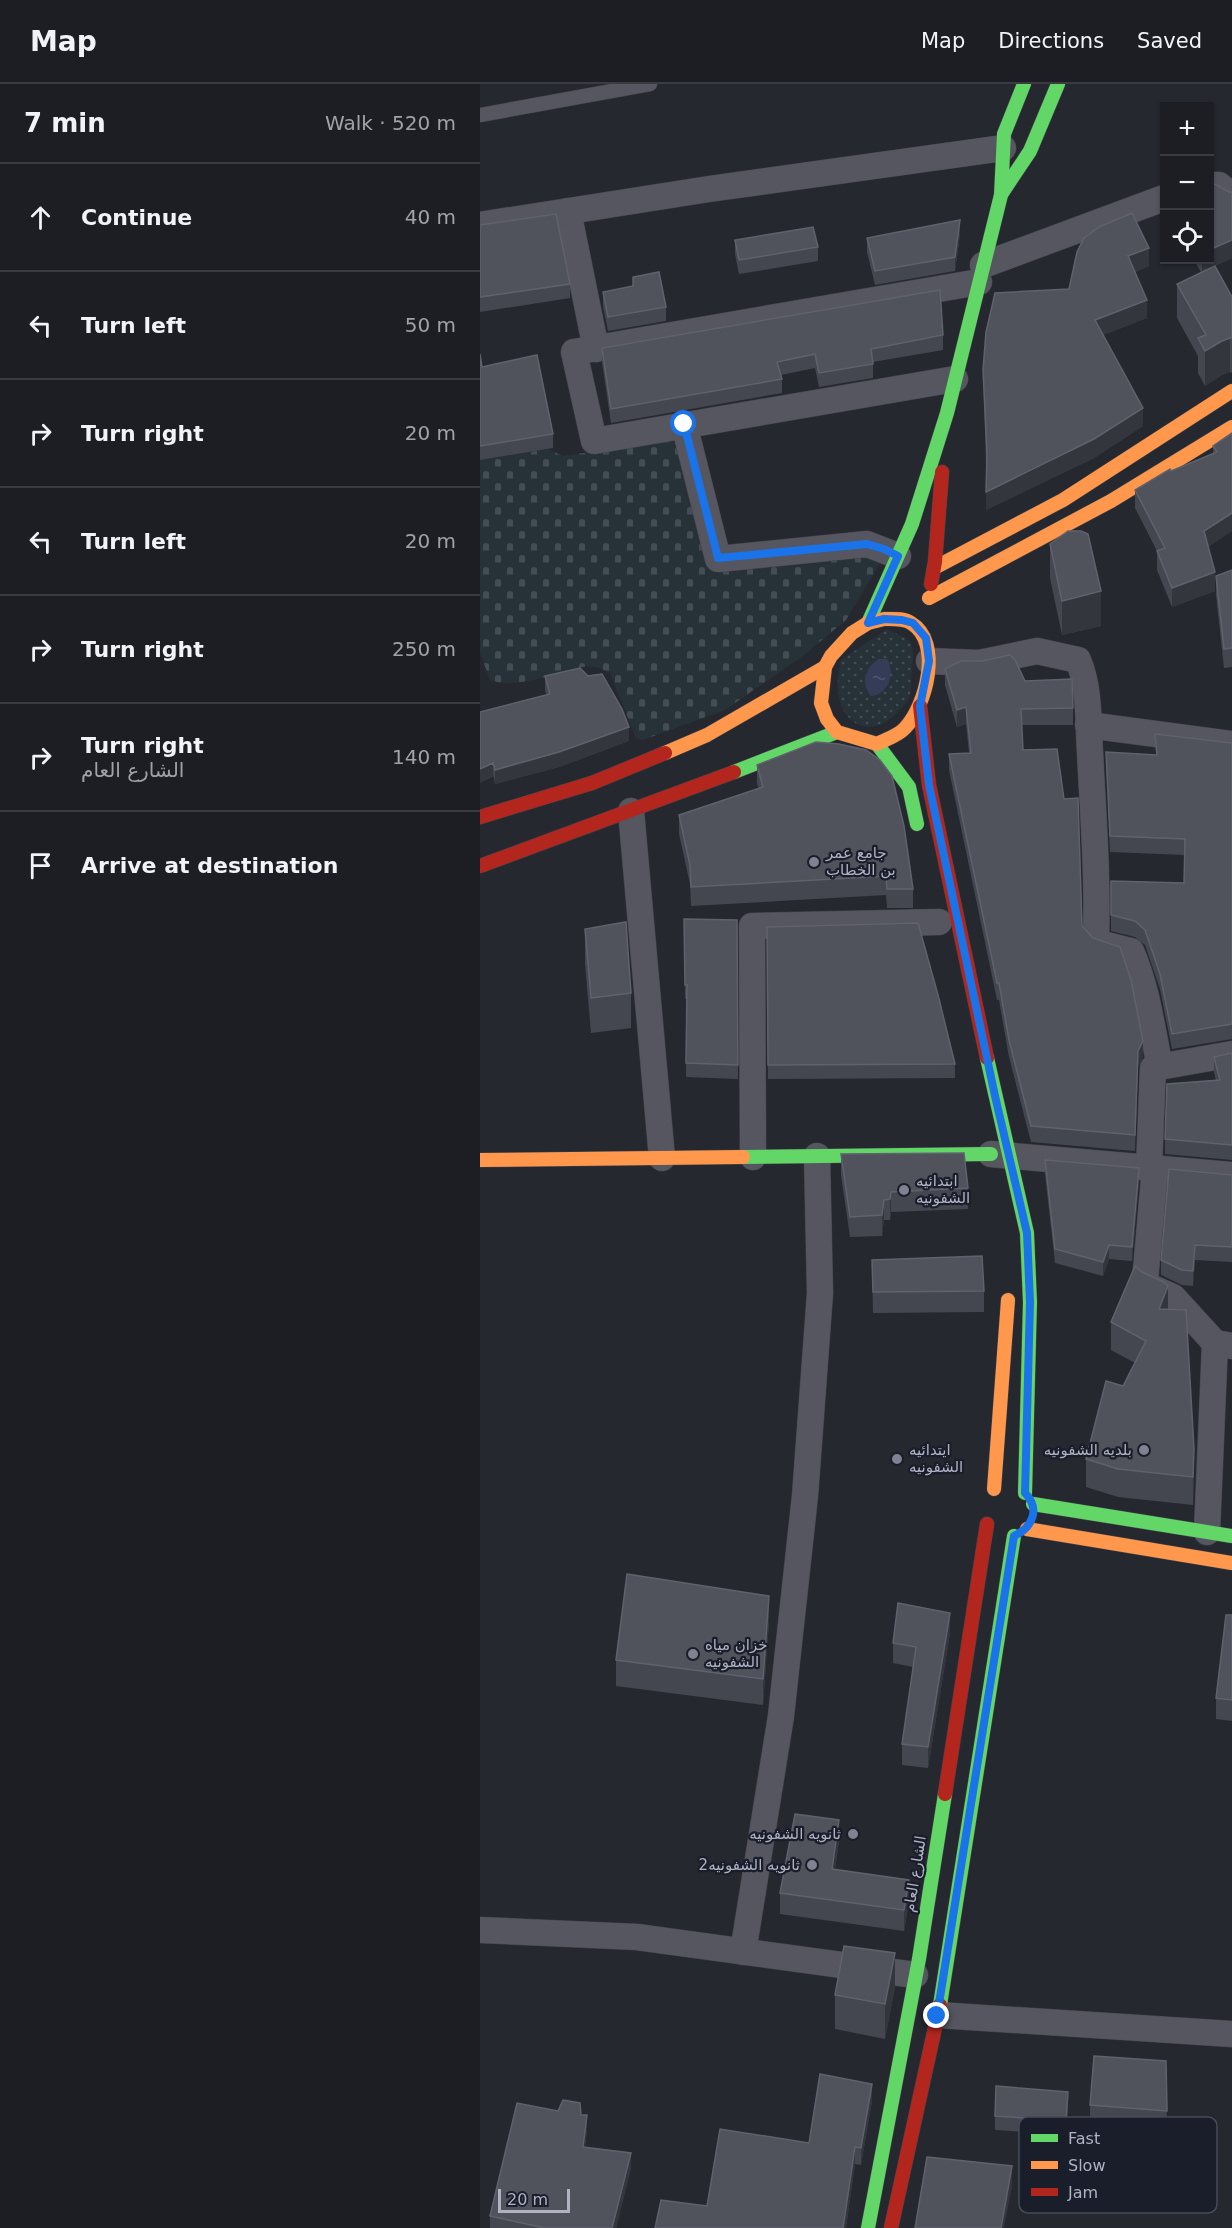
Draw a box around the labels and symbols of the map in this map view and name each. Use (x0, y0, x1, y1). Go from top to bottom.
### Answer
route start (670, 410, 696, 436)
place label: جامع عمر بن الخطاب (825, 844, 896, 879)
marker: جامع عمر بن الخطاب (807, 855, 821, 869)
place label: ابتدائيه الشفونيه (916, 1172, 970, 1207)
marker: ابتدائيه الشفونيه (897, 1183, 911, 1197)
place label: ايتدائيه الشفونيه (909, 1441, 963, 1476)
place label: بلديه الشفونيه (1044, 1441, 1132, 1459)
marker: بلديه الشفونيه (1137, 1443, 1151, 1457)
marker: ايتدائيه الشفونيه (890, 1452, 904, 1466)
place label: خزان مياه الشفونيه (705, 1636, 768, 1671)
marker: خزان مياه الشفونيه (686, 1647, 700, 1661)
place label: ثانويه الشفونيه (749, 1825, 841, 1843)
marker: ثانويه الشفونيه (846, 1827, 860, 1841)
street label: الشارع العام (900, 1834, 930, 1914)
place label: ثانويه الشفونيه2 (699, 1856, 800, 1874)
marker: ثانويه الشفونيه2 (805, 1858, 819, 1872)
route end (923, 2002, 949, 2028)
legend (1019, 2117, 1217, 2213)
text: Fast (1068, 2129, 1100, 2148)
text: Slow (1068, 2156, 1105, 2175)
text: Jam (1067, 2183, 1098, 2202)
scale bar (498, 2186, 570, 2214)

